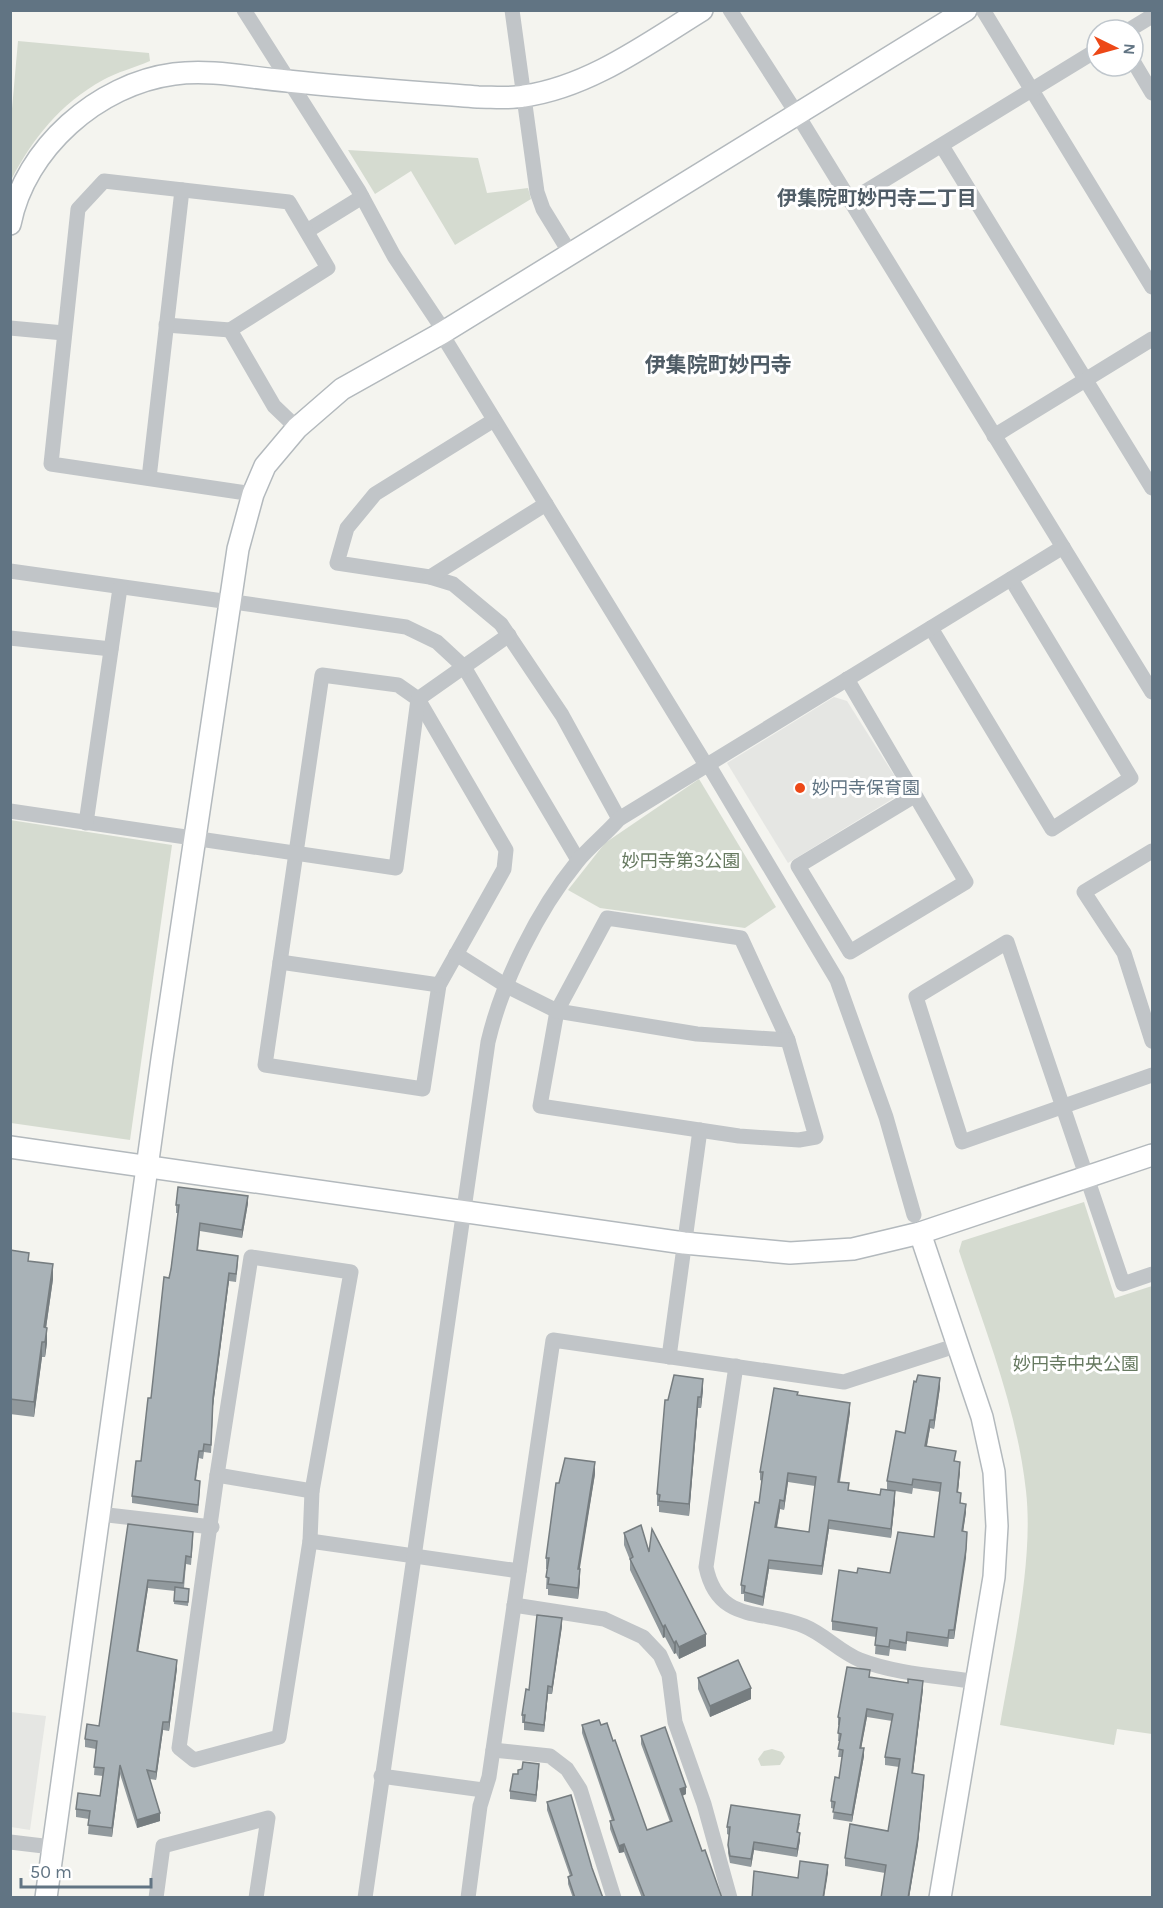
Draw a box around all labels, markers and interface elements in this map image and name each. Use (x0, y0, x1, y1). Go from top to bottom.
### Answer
north arrow (1085, 18, 1145, 78)
text: N (1119, 43, 1139, 56)
district label: 伊集院町妙円寺二丁目 (777, 187, 977, 210)
district label: 伊集院町妙円寺 (645, 353, 792, 377)
place label: 妙円寺保育園 (812, 777, 920, 799)
marker: 妙円寺保育園 (793, 781, 807, 795)
park label: 妙円寺第3公園 (622, 850, 740, 872)
park label: 妙円寺中央公園 (1013, 1353, 1139, 1375)
scale bar (21, 1851, 152, 1889)
text: 50 m (30, 1861, 72, 1883)

